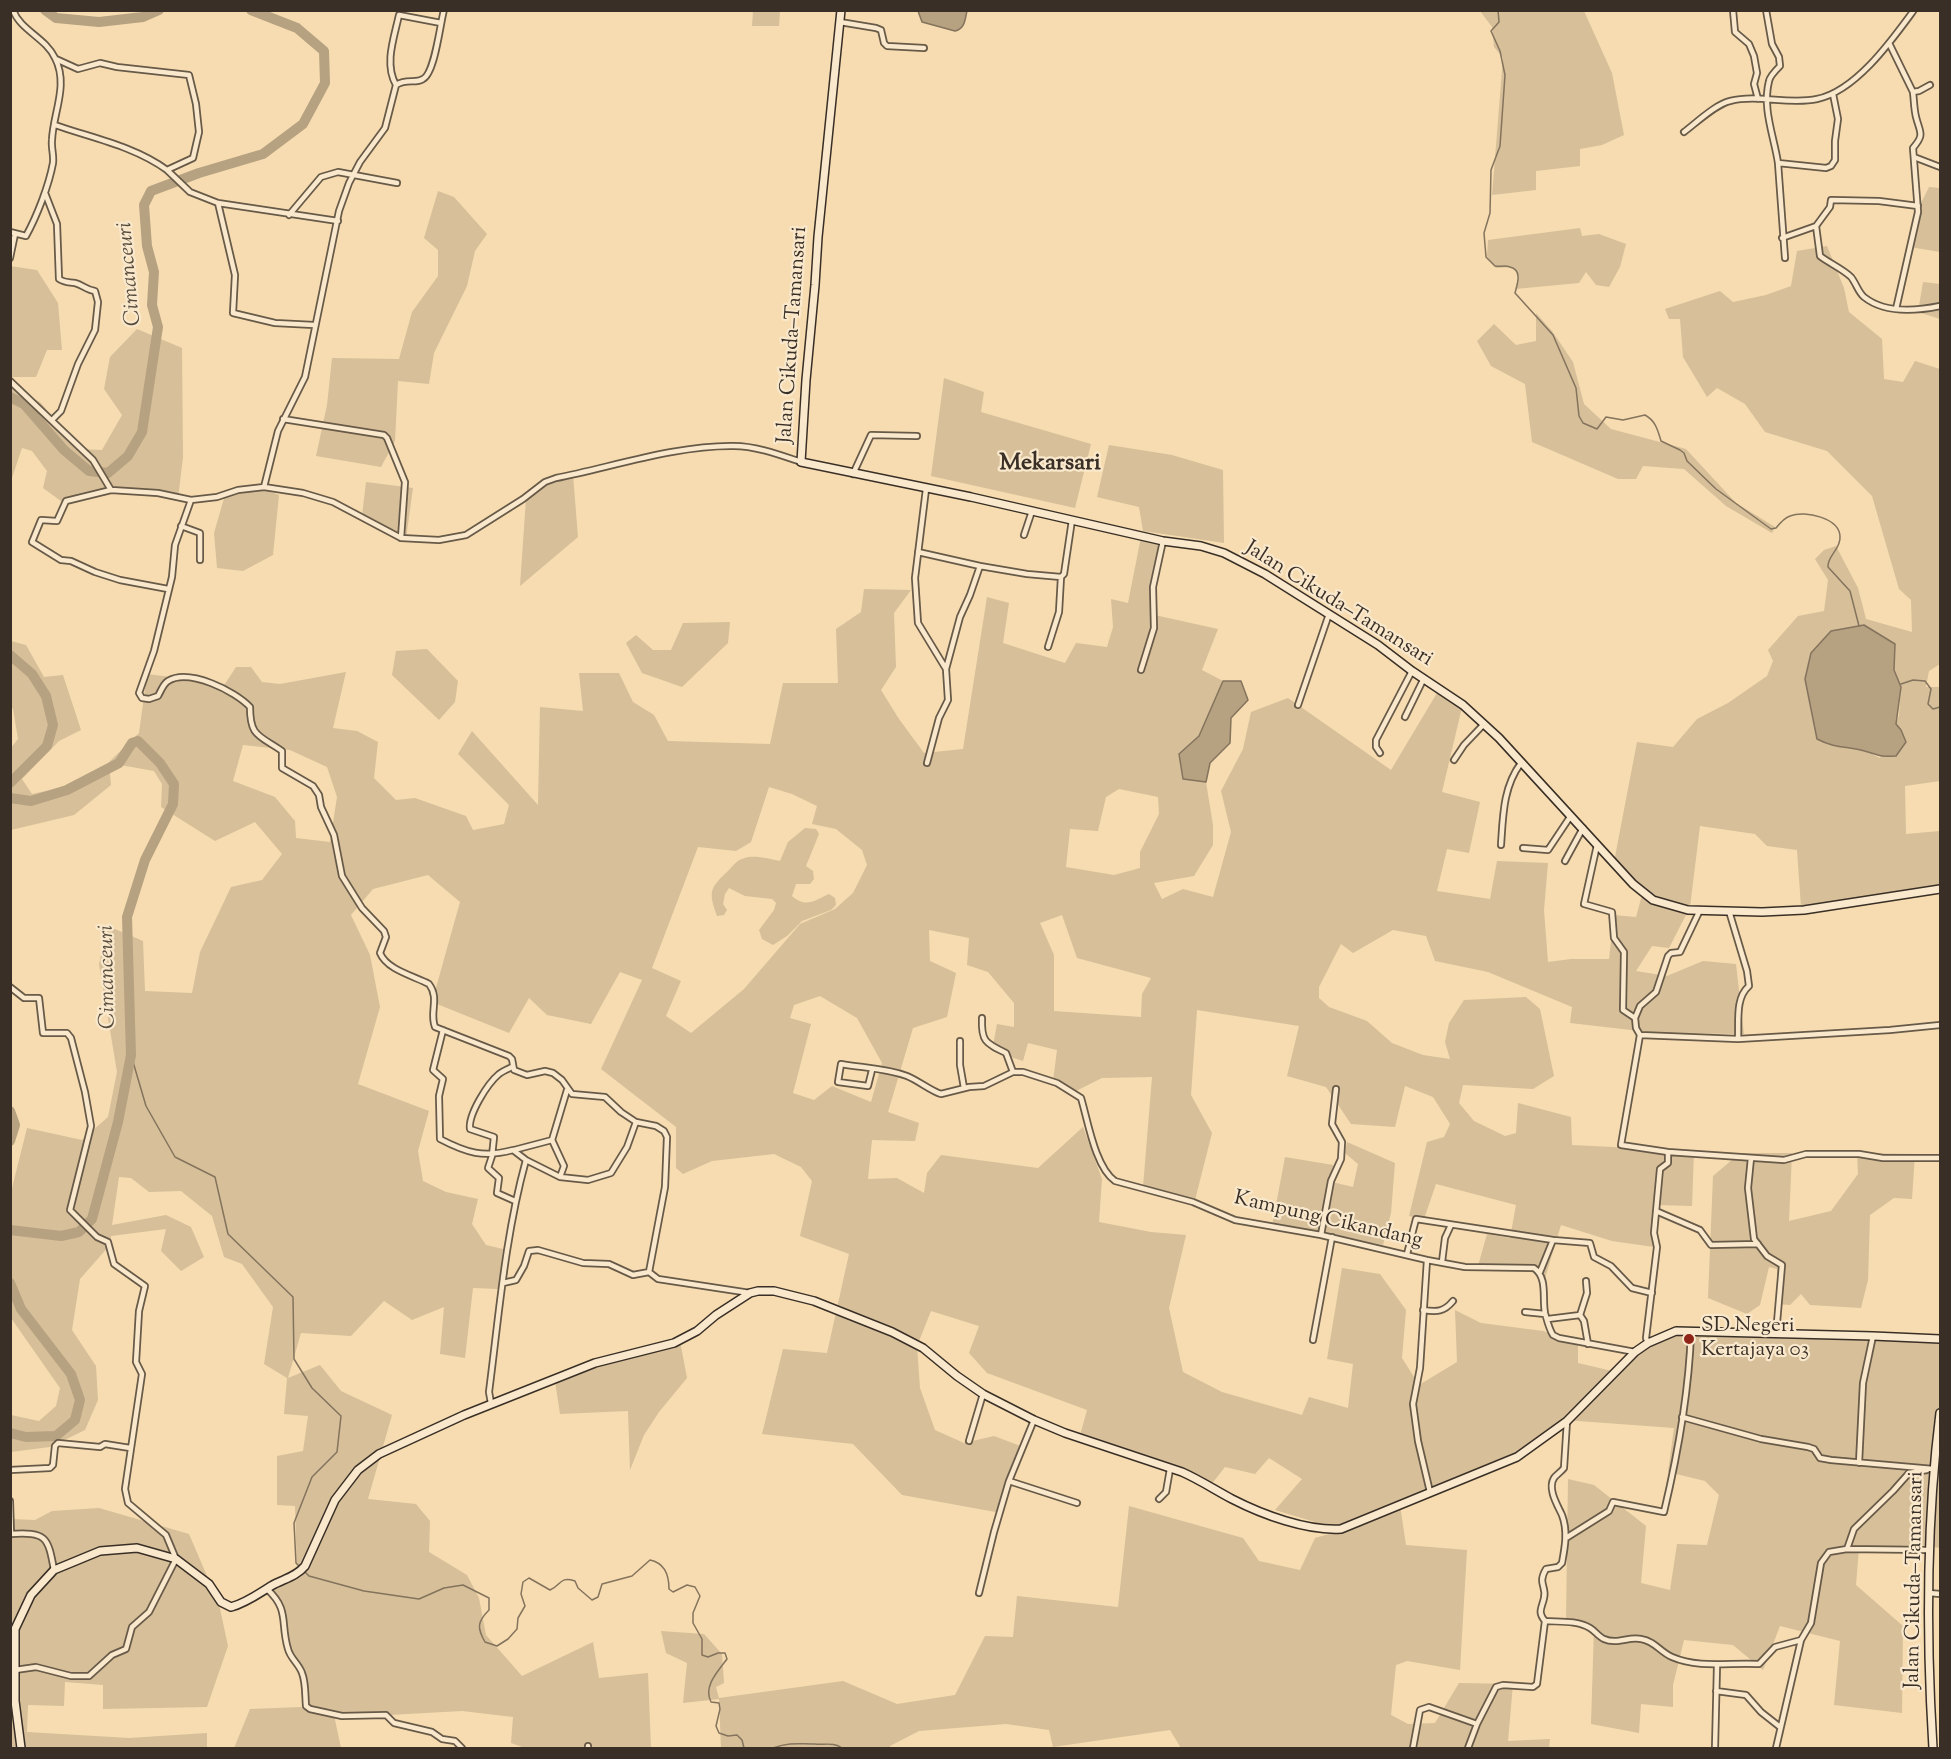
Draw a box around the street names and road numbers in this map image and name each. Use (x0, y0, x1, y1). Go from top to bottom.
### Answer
street label: Jalan Cikuda–Tamansari (774, 226, 814, 444)
street label: Jalan Cikuda–Tamansari (1239, 537, 1437, 673)
street label: Kampung Cikandang (1231, 1187, 1425, 1255)
street label: Jalan Cikuda–Tamansari (1902, 1471, 1930, 1689)

